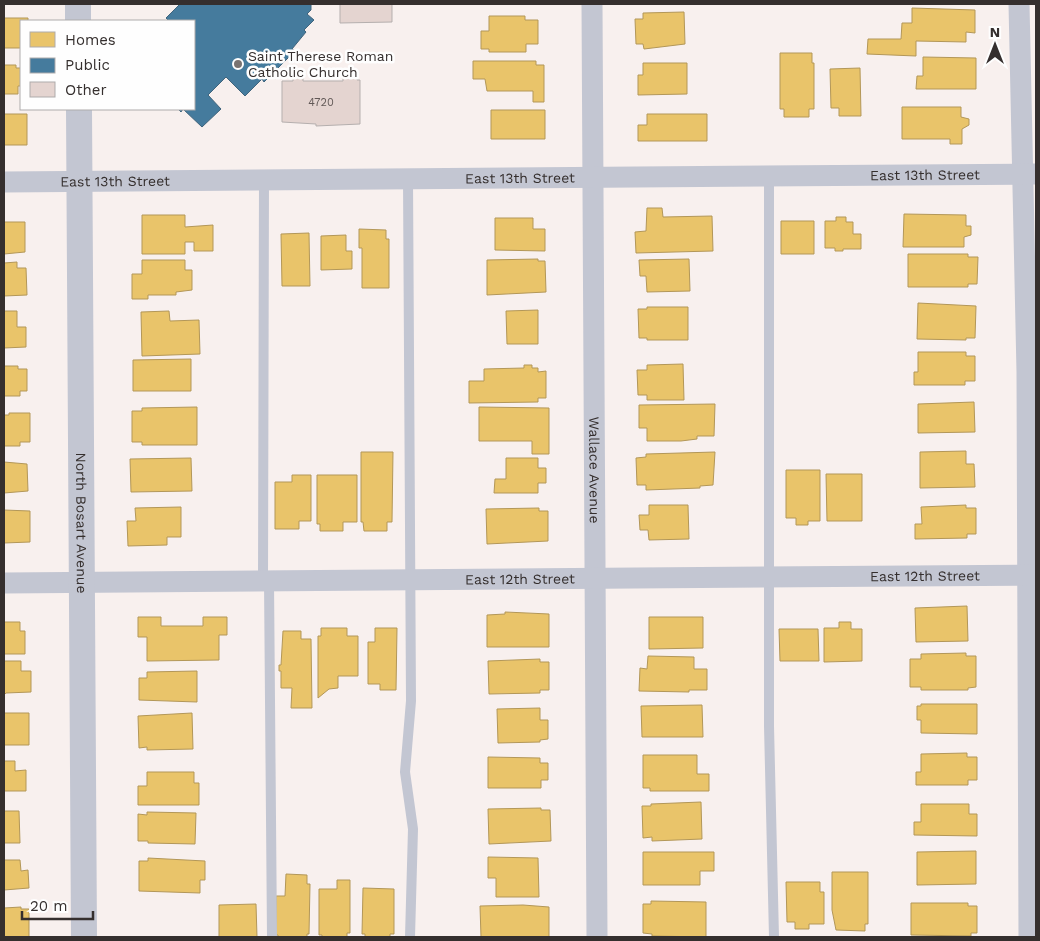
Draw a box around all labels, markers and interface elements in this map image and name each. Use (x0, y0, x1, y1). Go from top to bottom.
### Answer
legend (20, 20, 195, 110)
north arrow (970, 20, 1020, 70)
text: N (990, 24, 1000, 40)
text: Homes (65, 31, 116, 49)
place label: Saint Therese Roman Catholic Church (248, 48, 393, 80)
text: Public (65, 56, 110, 74)
marker: Saint Therese Roman Catholic Church (232, 58, 244, 70)
text: Other (65, 81, 107, 99)
house number: 4720 (308, 96, 334, 109)
street label: East 13th Street (870, 166, 980, 183)
street label: East 13th Street (465, 170, 575, 186)
street label: East 13th Street (60, 173, 170, 190)
street label: Wallace Avenue (586, 416, 603, 524)
street label: North Bosart Avenue (73, 452, 90, 594)
street label: East 12th Street (870, 567, 980, 584)
street label: East 12th Street (465, 571, 575, 587)
scale bar (22, 888, 94, 920)
text: 20 m (30, 897, 68, 915)

